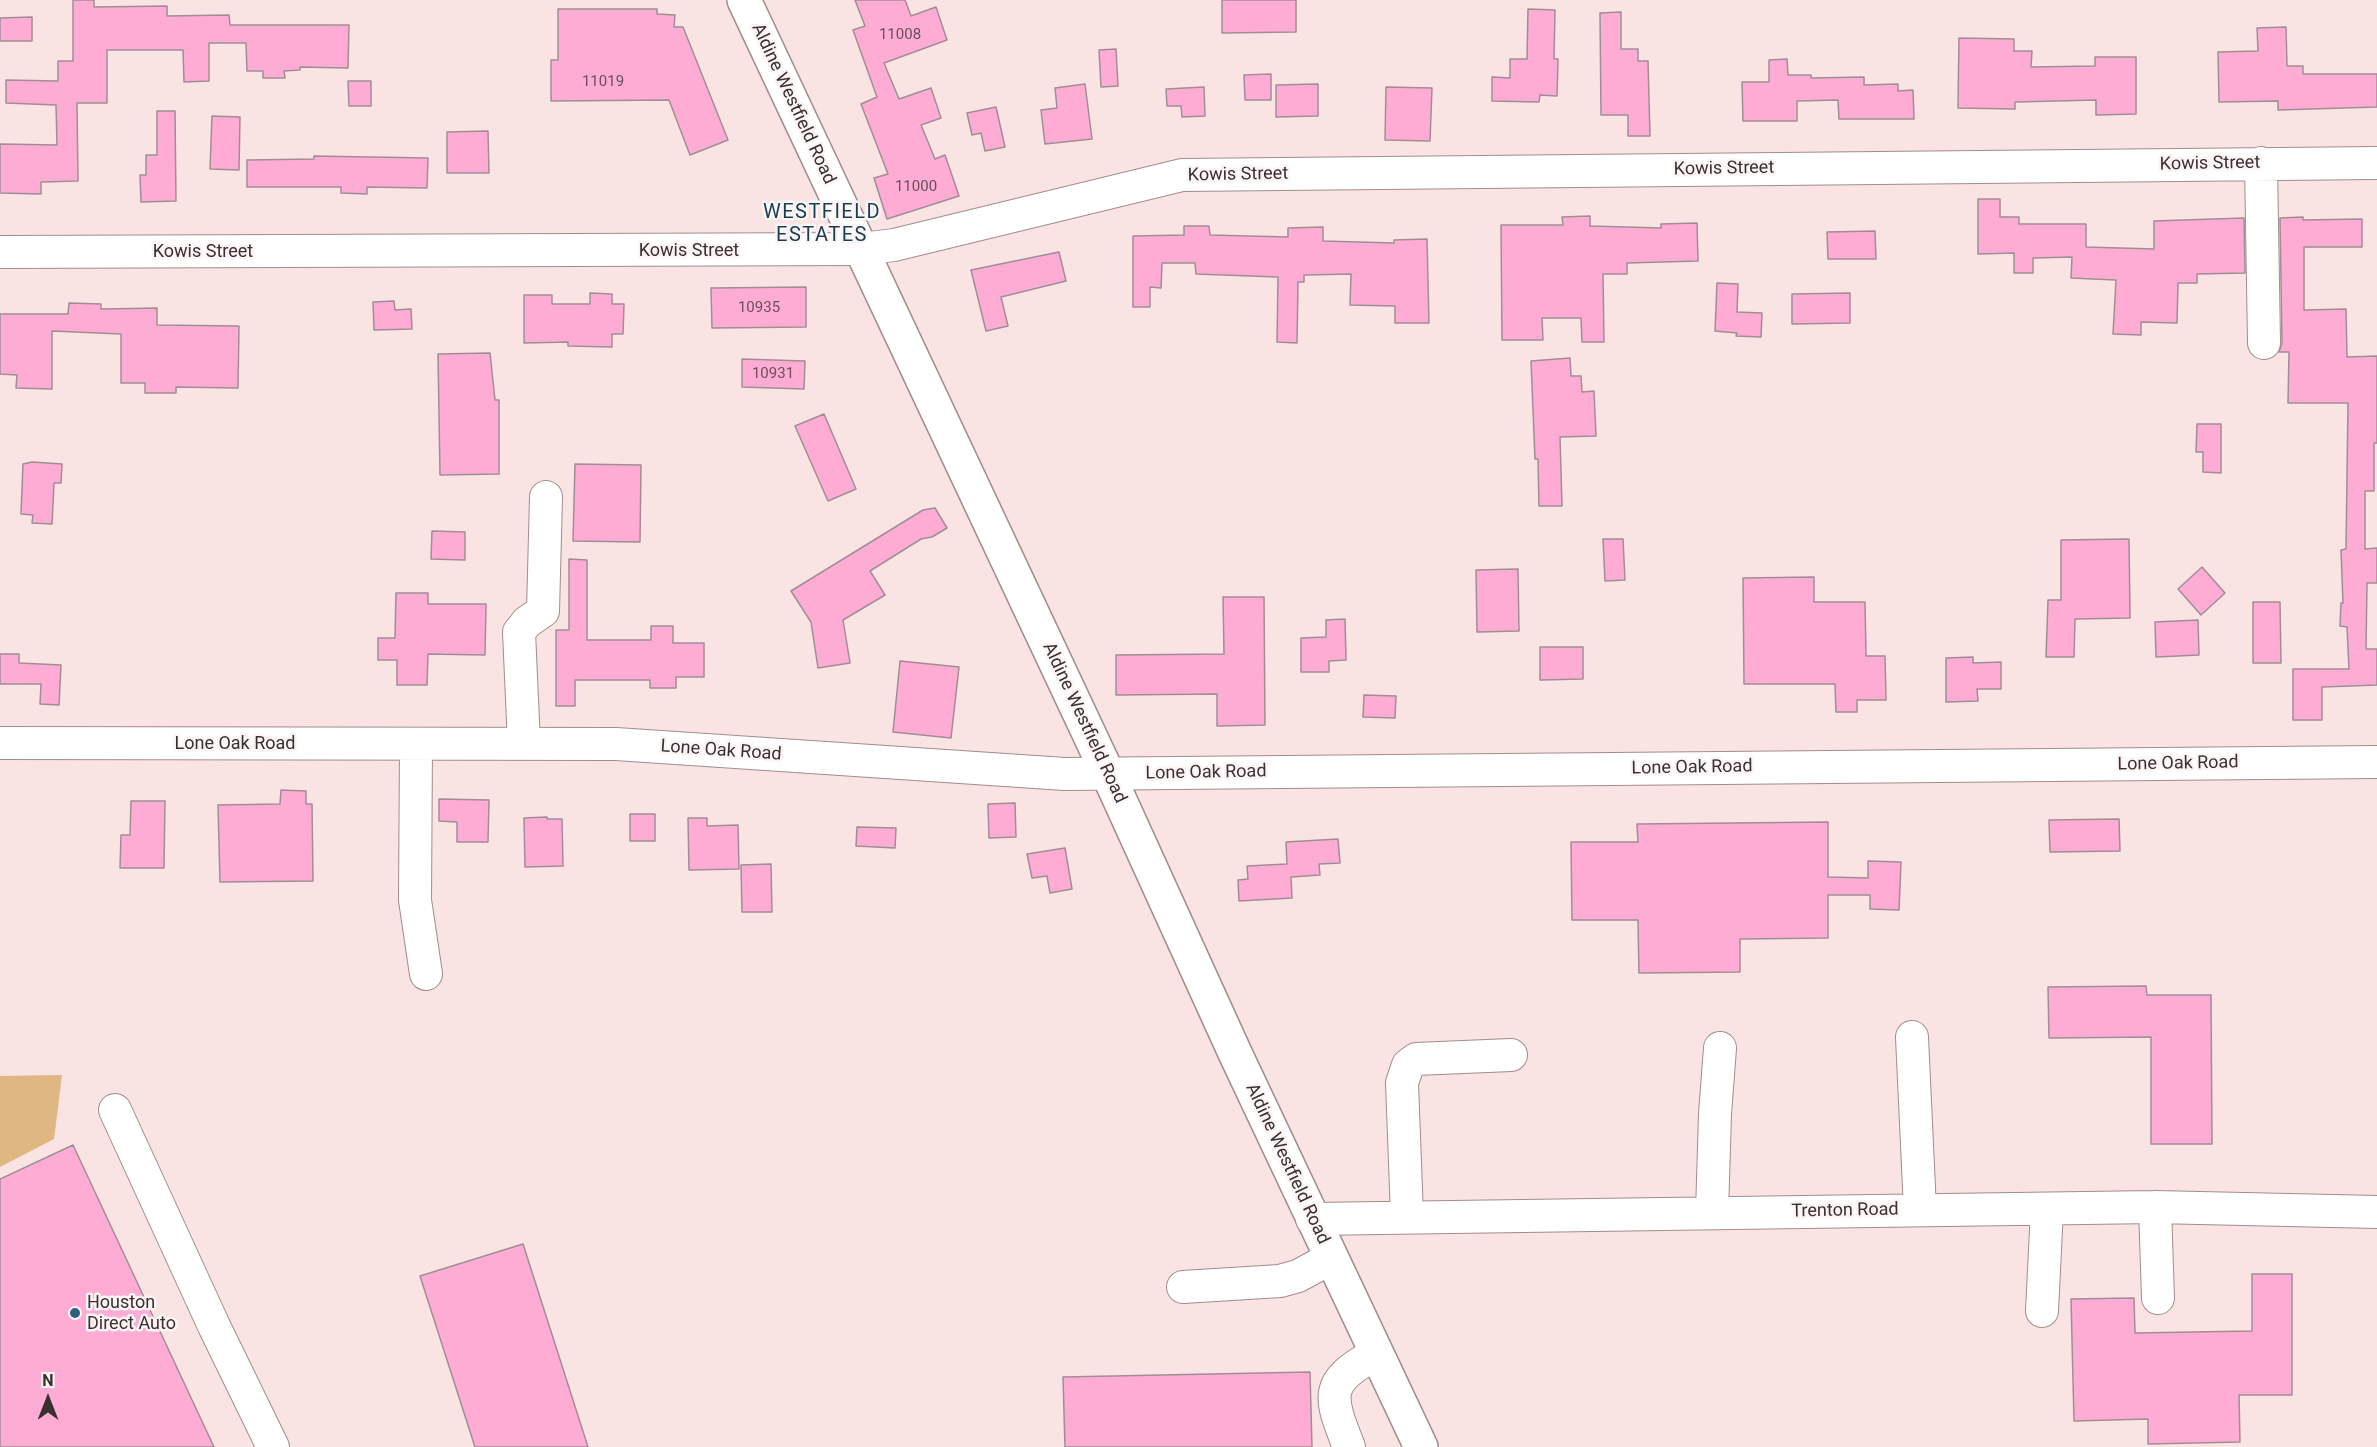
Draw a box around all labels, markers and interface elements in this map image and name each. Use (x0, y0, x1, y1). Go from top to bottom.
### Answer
street label: Aldine Westfield Road (746, 20, 840, 188)
house number: 11008 (879, 26, 921, 44)
house number: 11019 (582, 73, 624, 91)
street label: Kowis Street (2160, 152, 2260, 176)
street label: Kowis Street (1674, 157, 1774, 181)
street label: Kowis Street (1188, 163, 1288, 187)
house number: 11000 (895, 178, 937, 196)
district label: WESTFIELD ESTATES (763, 201, 881, 248)
street label: Kowis Street (639, 240, 739, 262)
street label: Kowis Street (153, 241, 253, 263)
house number: 10935 (738, 299, 780, 317)
house number: 10931 (752, 365, 794, 383)
street label: Aldine Westfield Road (1037, 639, 1131, 807)
street label: Lone Oak Road (175, 733, 295, 755)
street label: Lone Oak Road (660, 736, 782, 766)
street label: Lone Oak Road (2117, 752, 2239, 776)
street label: Lone Oak Road (1631, 756, 1753, 780)
street label: Lone Oak Road (1145, 761, 1267, 785)
street label: Aldine Westfield Road (1240, 1080, 1334, 1248)
street label: Trenton Road (1791, 1199, 1899, 1223)
place label: Houston Direct Auto (87, 1292, 176, 1334)
marker: Houston Direct Auto (68, 1306, 82, 1320)
north arrow (18, 1369, 78, 1429)
text: N (42, 1371, 54, 1390)

